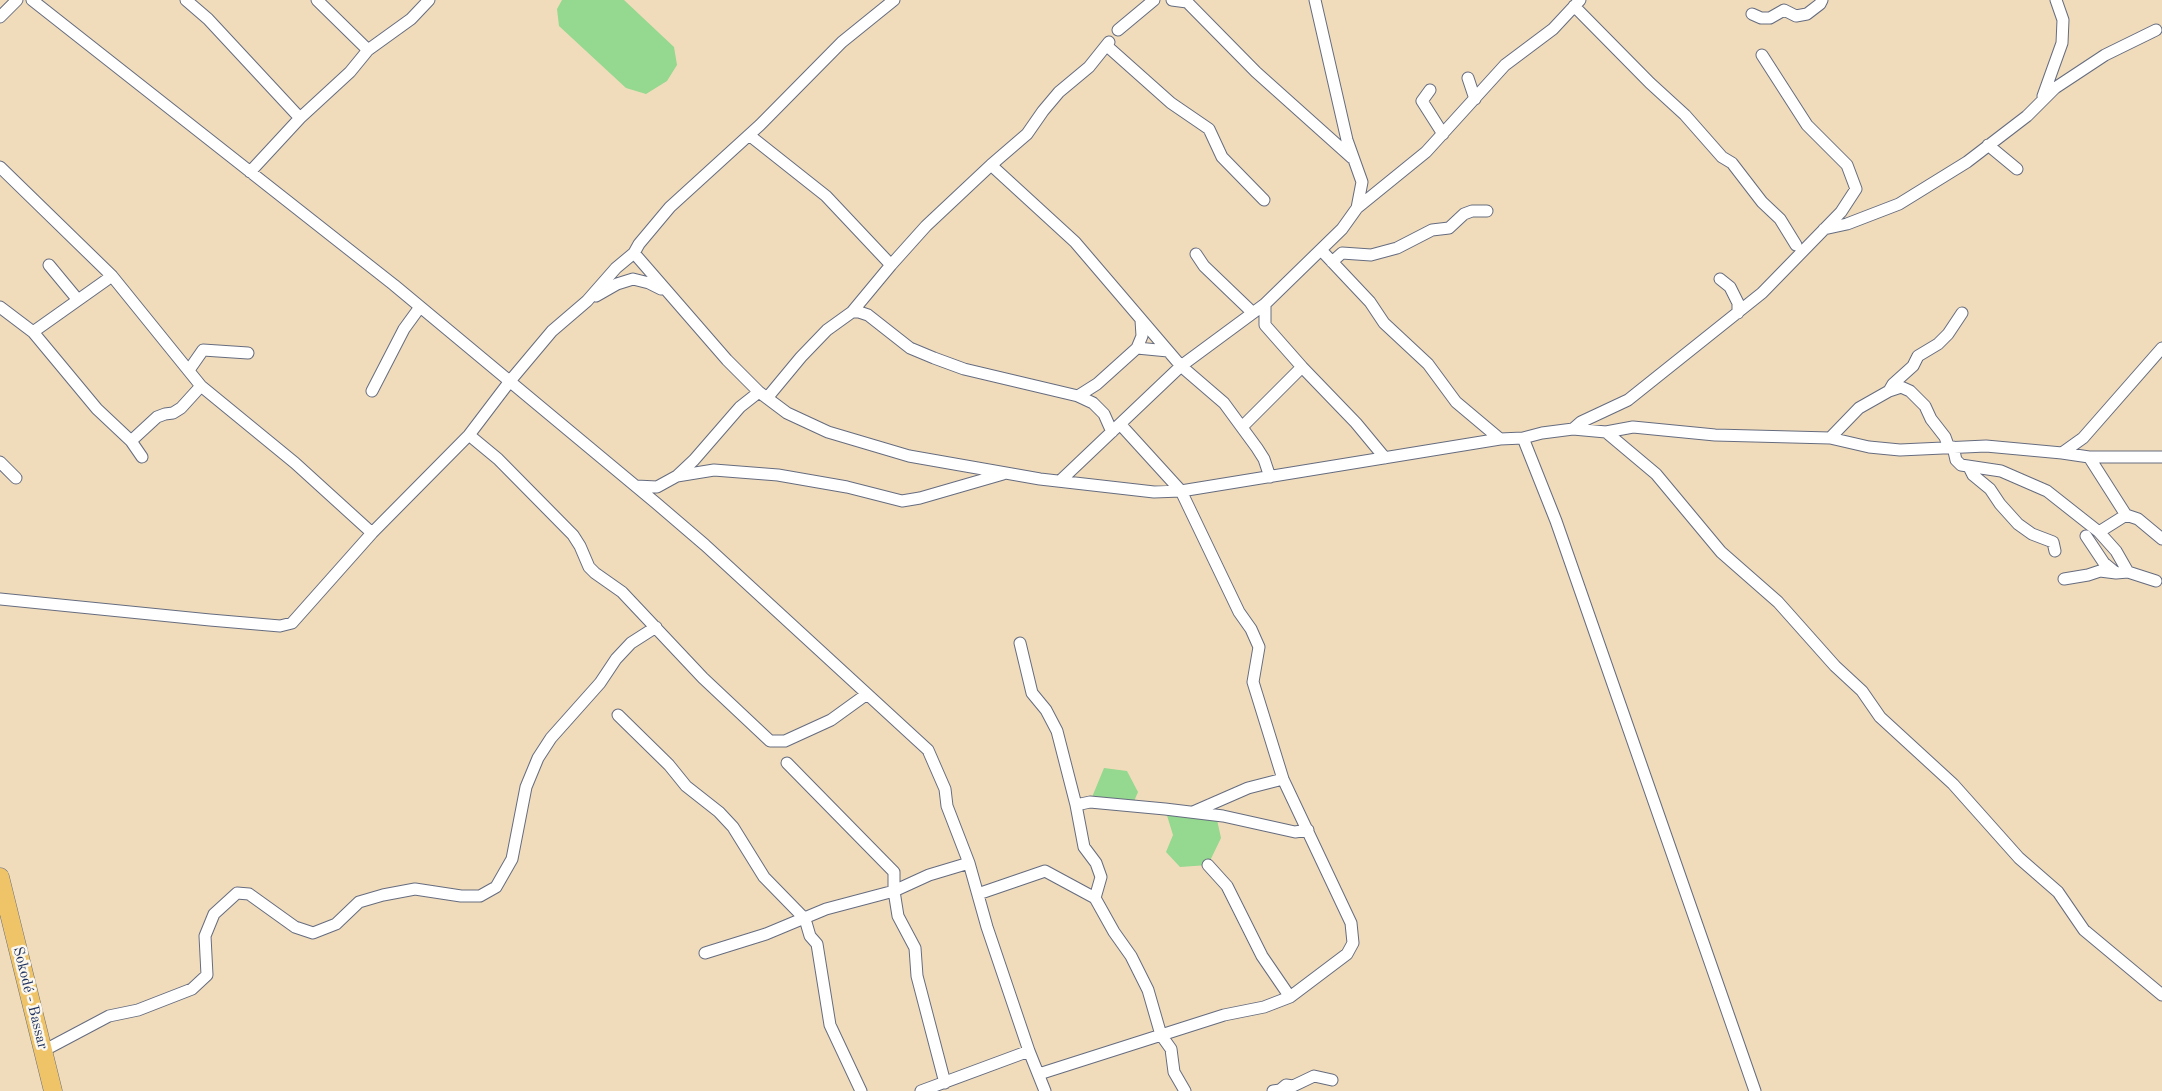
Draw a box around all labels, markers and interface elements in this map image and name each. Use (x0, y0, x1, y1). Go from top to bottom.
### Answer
street label: Sokodé - Bassar (9, 945, 51, 1051)

